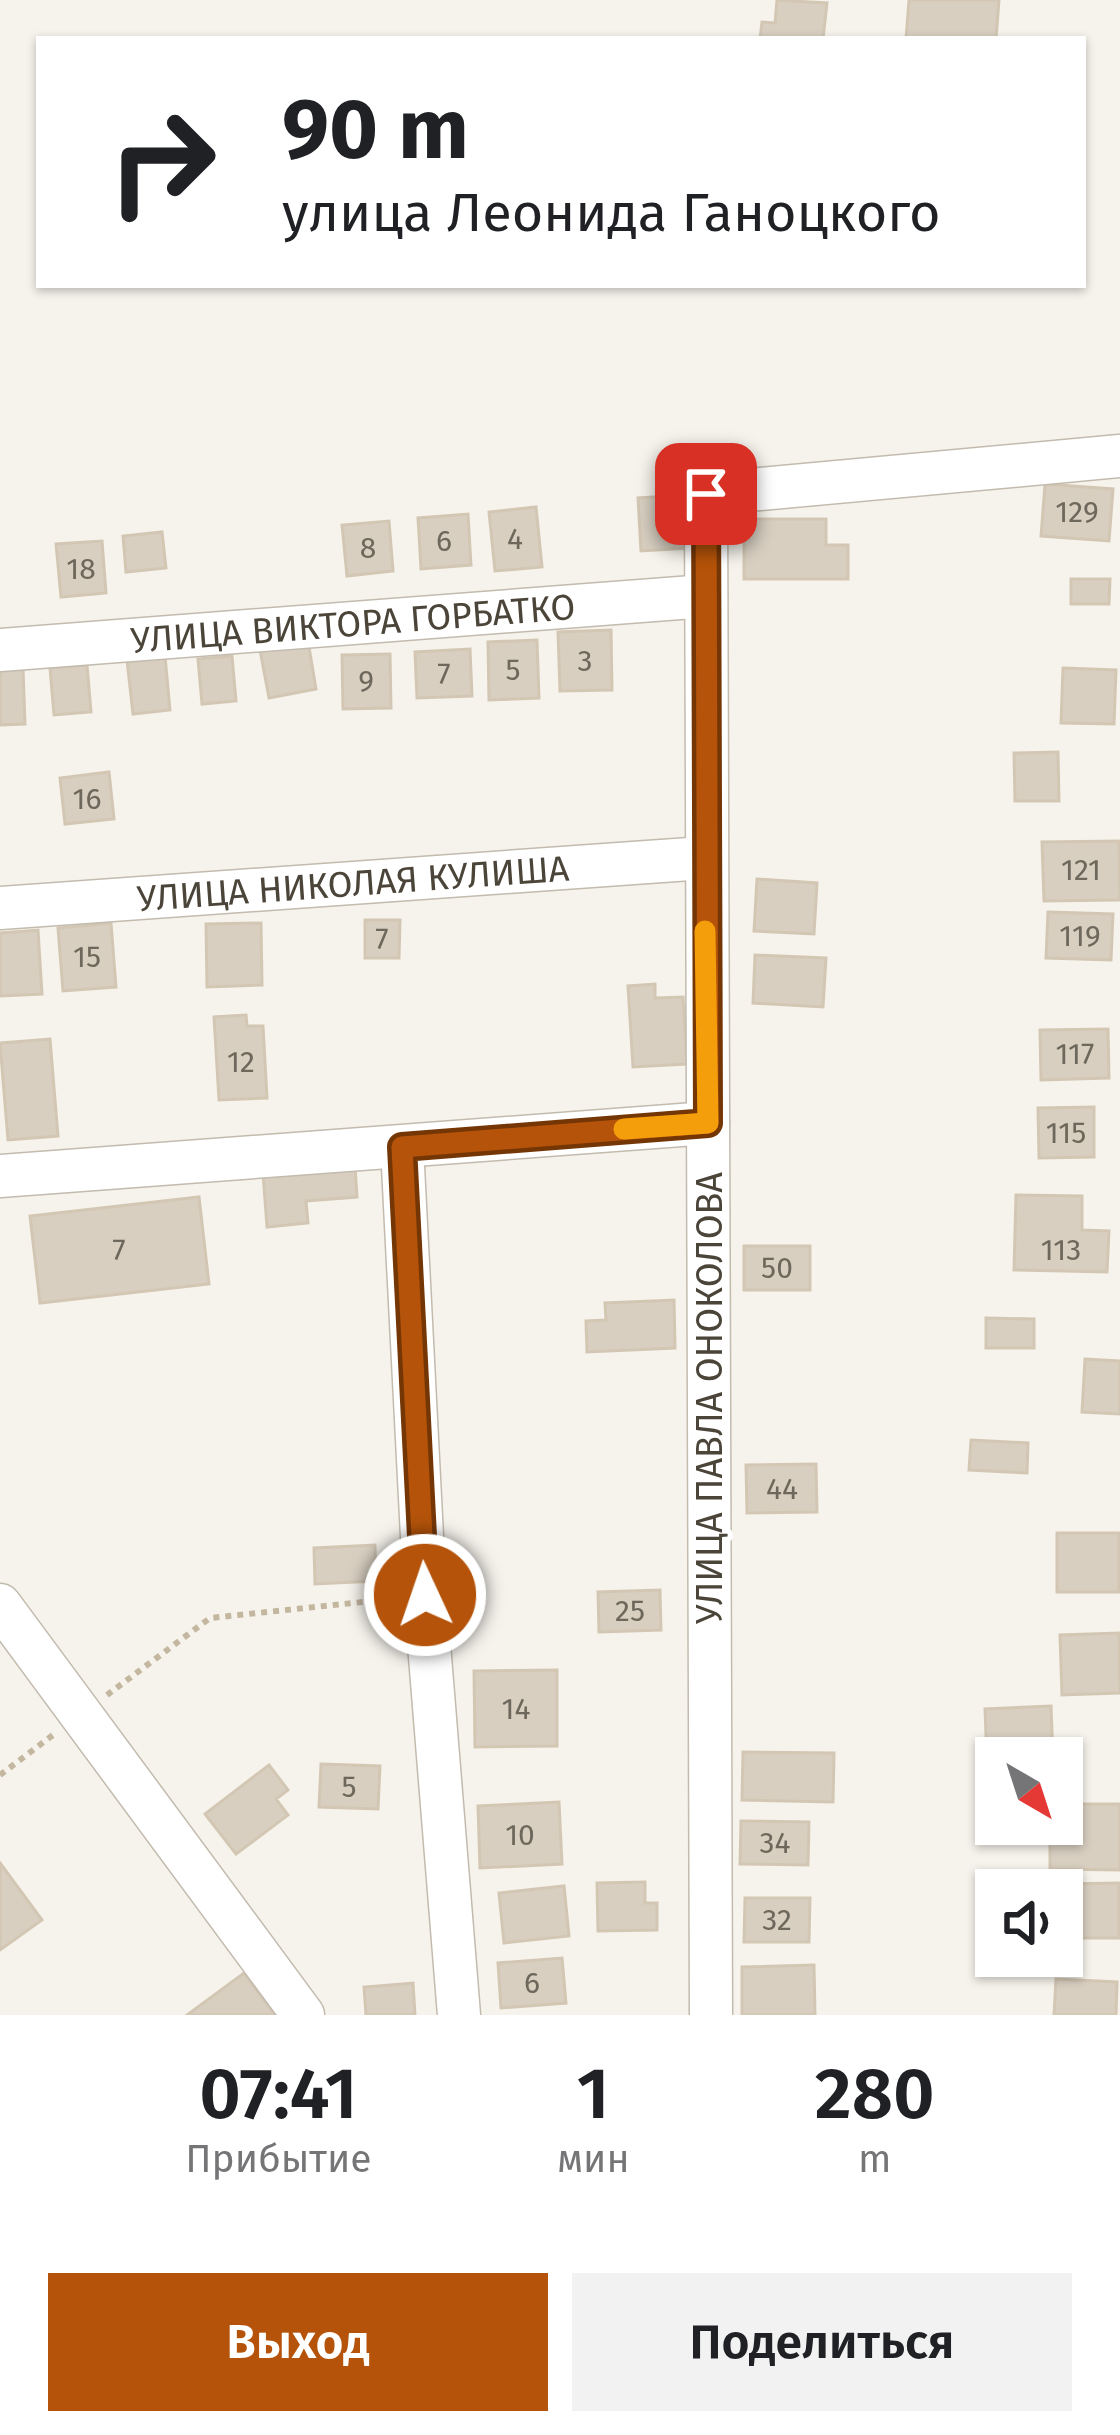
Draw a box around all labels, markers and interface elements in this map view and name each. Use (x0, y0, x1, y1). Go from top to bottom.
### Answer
text: 90 m (282, 79, 469, 180)
icon: right (84, 84, 240, 240)
text: улица Леонида Ганоцкого (282, 181, 941, 245)
pin (655, 443, 757, 545)
icon: arrive (673, 461, 739, 527)
house number: 129 (1055, 494, 1099, 530)
house number: 4 (507, 521, 523, 557)
house number: 6 (436, 523, 452, 559)
house number: 8 (360, 530, 376, 566)
house number: 18 (66, 551, 96, 587)
street label: УЛИЦА ВИКТОРА ГОРБАТКО (129, 585, 577, 663)
house number: 3 (578, 643, 592, 679)
house number: 5 (505, 652, 521, 688)
house number: 7 (437, 656, 451, 692)
house number: 9 (358, 663, 374, 699)
house number: 16 (73, 781, 101, 817)
street label: УЛИЦА НИКОЛАЯ КУЛИША (136, 847, 571, 921)
house number: 121 (1061, 852, 1101, 888)
house number: 119 (1059, 918, 1101, 954)
house number: 7 (375, 921, 389, 957)
house number: 15 (73, 939, 101, 975)
house number: 117 (1056, 1036, 1094, 1072)
house number: 12 (227, 1044, 255, 1080)
house number: 115 (1046, 1115, 1086, 1151)
street label: УЛИЦА ПАВЛА ОНОКОЛОВА (688, 1172, 732, 1624)
house number: 7 (112, 1232, 126, 1268)
house number: 113 (1041, 1232, 1081, 1268)
house number: 50 (761, 1250, 793, 1286)
house number: 44 (766, 1471, 798, 1507)
position arrow (362, 1532, 488, 1658)
house number: 25 (615, 1593, 645, 1629)
house number: 14 (502, 1691, 531, 1727)
north arrow (975, 1737, 1083, 1845)
map controls (975, 1737, 1083, 1977)
house number: 5 (341, 1769, 357, 1805)
house number: 10 (505, 1817, 535, 1853)
house number: 34 (760, 1825, 790, 1861)
button: sound (975, 1869, 1083, 1977)
house number: 32 (762, 1902, 792, 1938)
house number: 6 (524, 1965, 540, 2001)
text: 07:41 (199, 2051, 358, 2137)
text: 1 (577, 2051, 610, 2137)
text: 280 (815, 2051, 935, 2137)
text: Прибытие (185, 2136, 372, 2182)
text: мин (557, 2136, 630, 2182)
text: m (858, 2136, 892, 2182)
button: Выход (48, 2273, 548, 2411)
button: Поделиться (572, 2273, 1072, 2411)

